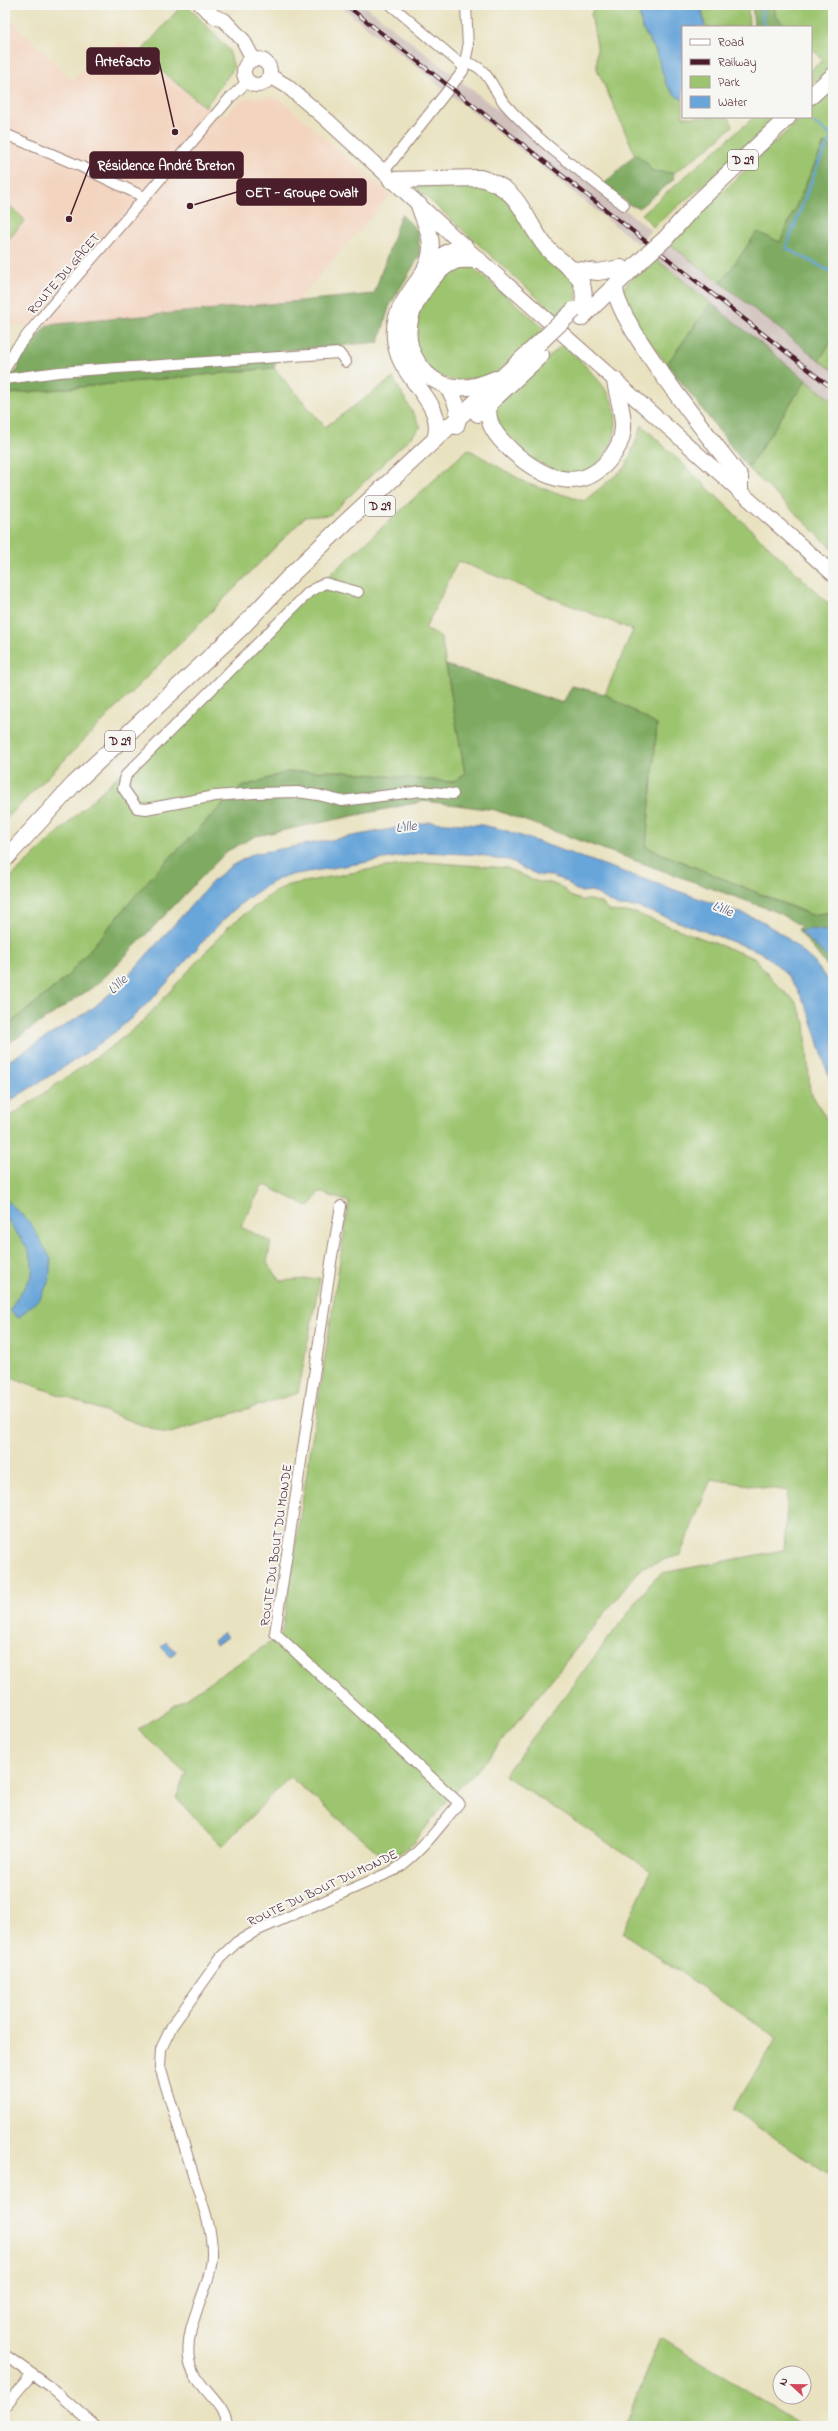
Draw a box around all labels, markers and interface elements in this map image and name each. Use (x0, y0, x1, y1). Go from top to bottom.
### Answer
legend (682, 26, 812, 118)
text: Road (718, 34, 744, 52)
callout: Artefacto (87, 48, 159, 74)
text: Artefacto (95, 52, 151, 73)
text: Railway (718, 54, 757, 73)
text: Park (718, 74, 740, 92)
text: Water (718, 94, 747, 112)
road number: D 29 (728, 150, 758, 170)
callout: Résidence André Breton (90, 152, 243, 178)
text: Résidence André Breton (96, 156, 235, 177)
callout: OET - Groupe Ovalt (237, 179, 366, 205)
text: OET - Groupe Ovalt (246, 183, 359, 204)
street label: ROUTE DU GACET (23, 229, 105, 319)
road number: D 29 (365, 496, 395, 516)
road number: D 29 (105, 731, 135, 751)
water label: L'Ille (395, 816, 419, 839)
water label: L'Ille (709, 896, 737, 923)
water label: L'Ille (103, 970, 133, 1000)
street label: ROUTE DU BOUT DU MONDE (256, 1463, 297, 1627)
street label: ROUTE DU BOUT DU MONDE (245, 1845, 401, 1932)
north arrow (772, 2365, 812, 2405)
text: N (775, 2375, 792, 2388)

